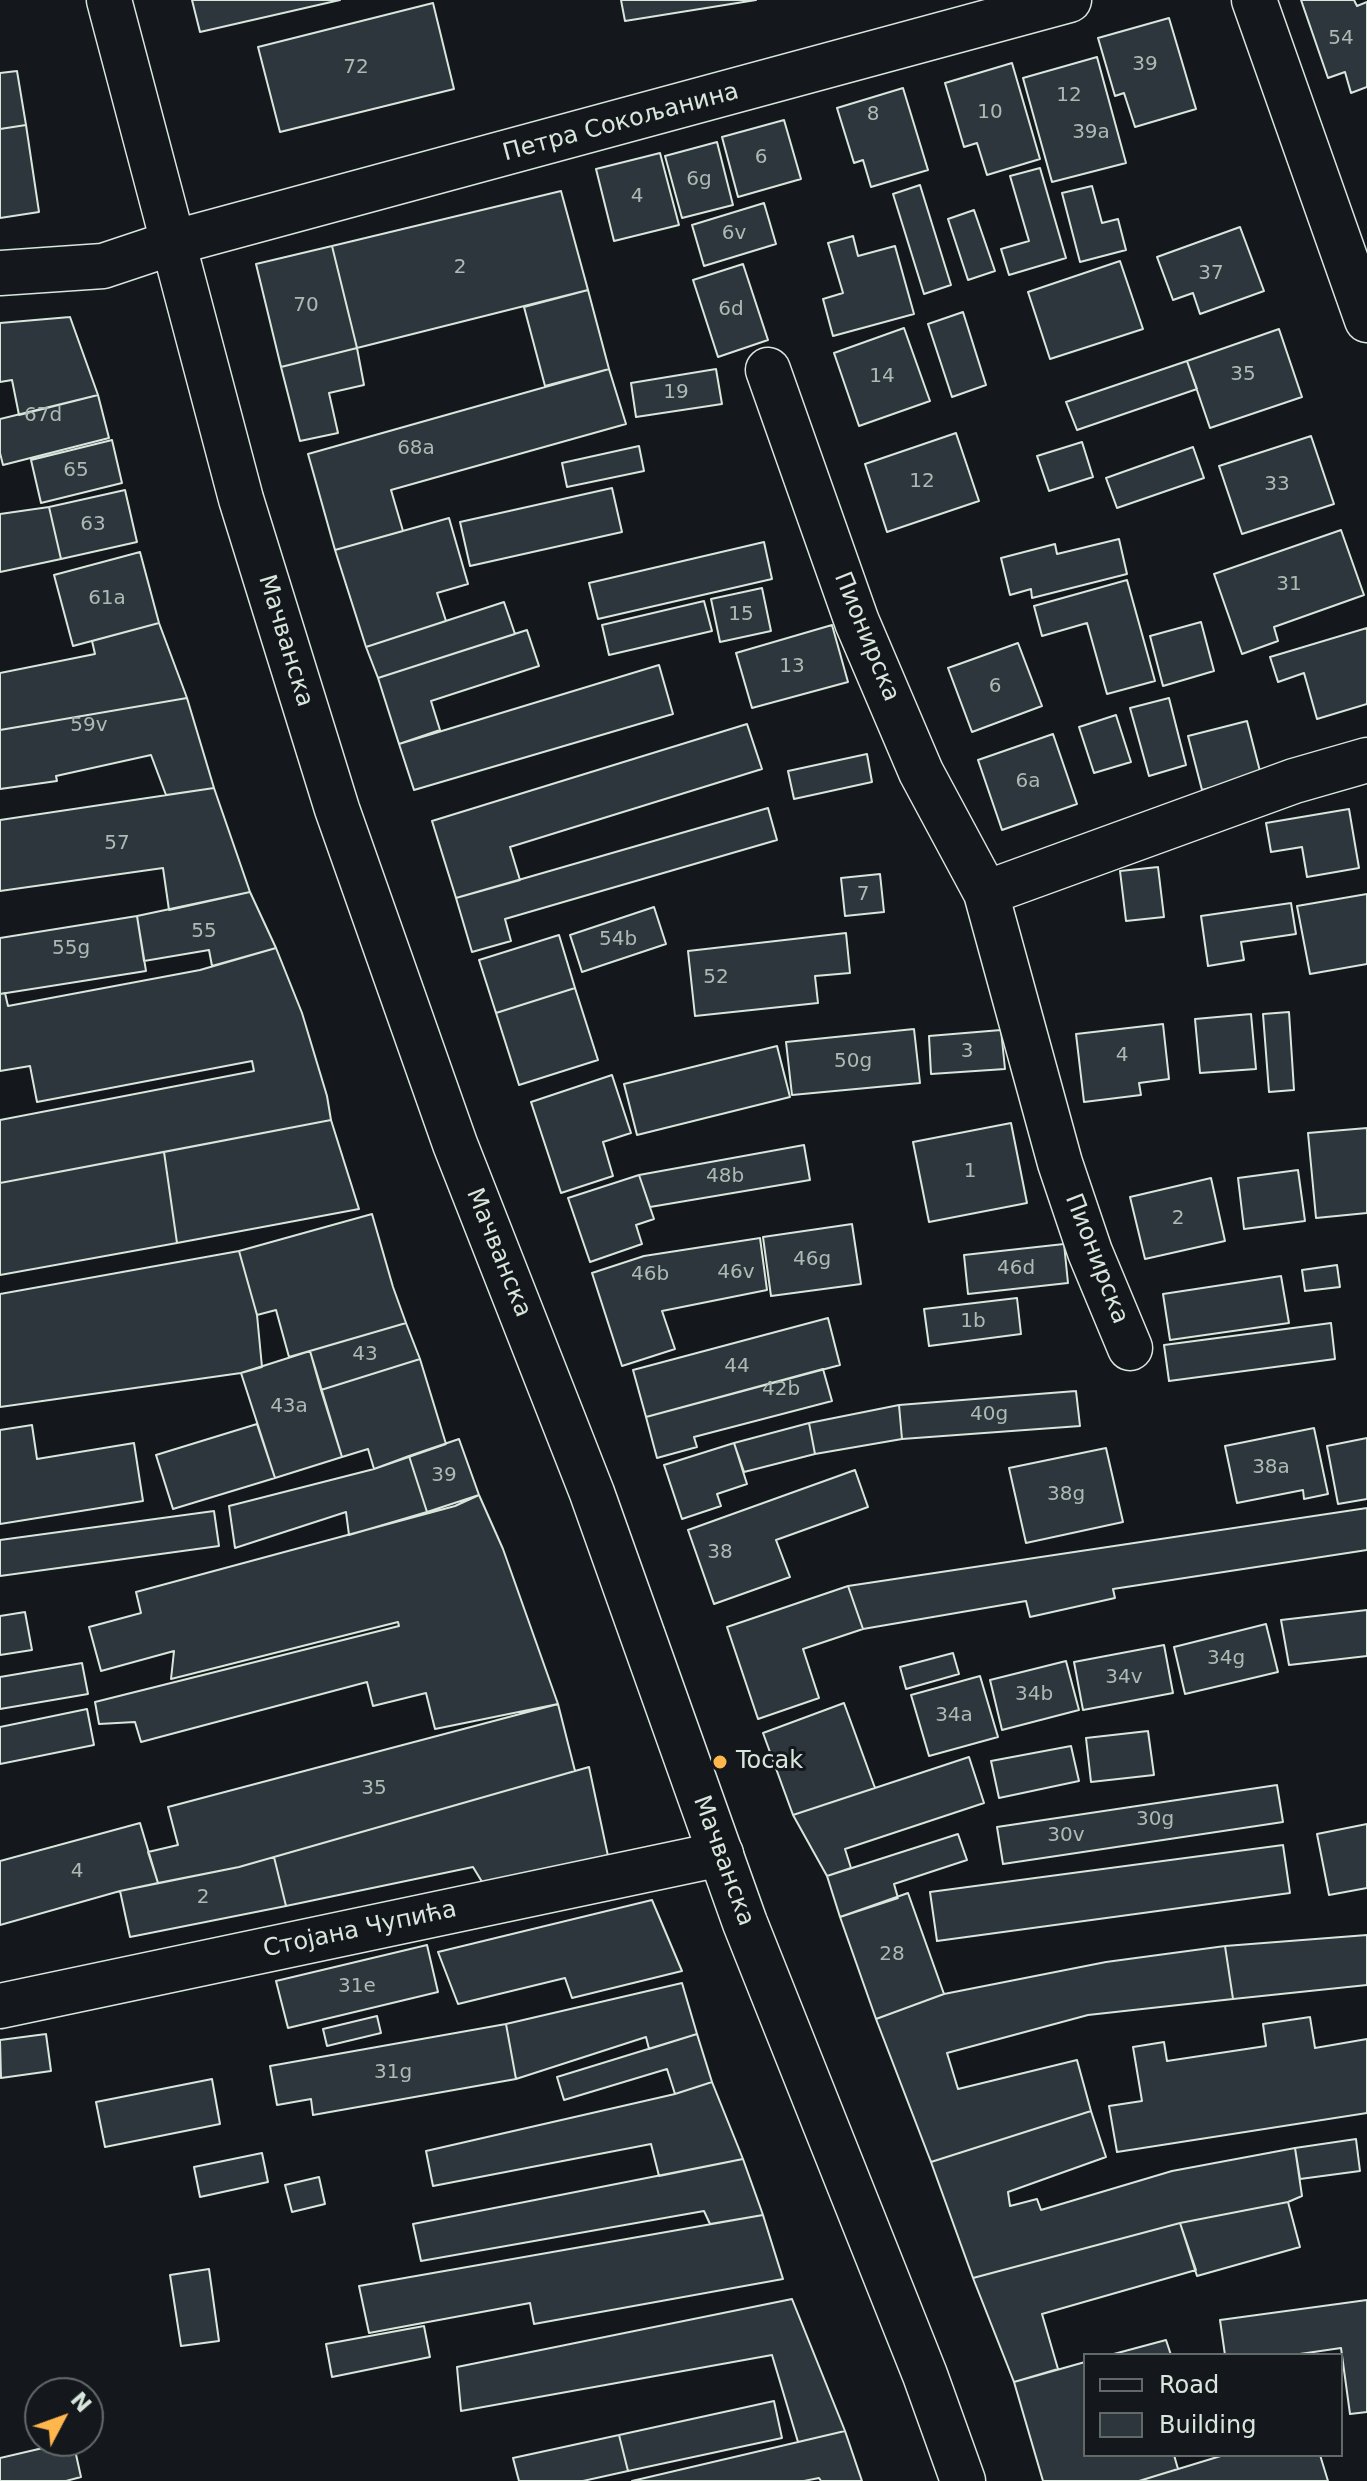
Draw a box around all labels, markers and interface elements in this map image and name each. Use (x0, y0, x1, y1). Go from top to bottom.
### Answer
house number: 54 (1328, 27, 1354, 51)
house number: 39 (1132, 53, 1158, 77)
house number: 72 (343, 56, 369, 80)
street label: Петра Сокољанина (500, 78, 742, 168)
house number: 12 (1056, 84, 1082, 108)
house number: 10 (977, 101, 1003, 125)
house number: 8 (867, 103, 879, 127)
house number: 39a (1072, 121, 1110, 145)
house number: 6 (755, 146, 767, 170)
house number: 6g (686, 168, 712, 192)
house number: 4 (631, 185, 643, 209)
house number: 6v (722, 222, 746, 246)
house number: 2 (454, 256, 466, 280)
house number: 37 (1198, 262, 1224, 286)
house number: 70 (293, 294, 319, 318)
house number: 6d (718, 298, 744, 322)
house number: 35 (1230, 363, 1256, 387)
house number: 14 (869, 365, 895, 389)
house number: 19 (663, 381, 689, 405)
house number: 67d (24, 404, 62, 428)
house number: 68a (397, 437, 435, 461)
house number: 65 (63, 459, 89, 483)
house number: 12 (909, 470, 935, 494)
house number: 33 (1264, 473, 1290, 497)
house number: 63 (80, 513, 106, 537)
street label: Пионирска (827, 568, 905, 706)
street label: Мачванска (251, 572, 319, 710)
house number: 31 (1276, 573, 1302, 597)
house number: 61a (88, 587, 126, 611)
house number: 15 (728, 603, 754, 627)
house number: 13 (779, 655, 805, 679)
house number: 6 (989, 675, 1001, 699)
house number: 59v (70, 714, 108, 738)
house number: 6a (1016, 770, 1040, 794)
house number: 57 (104, 832, 130, 856)
house number: 7 (857, 883, 869, 907)
house number: 55 (191, 920, 217, 944)
house number: 54b (599, 928, 637, 952)
house number: 55g (52, 937, 90, 961)
house number: 52 (703, 966, 729, 990)
house number: 3 (961, 1040, 973, 1064)
house number: 4 (1116, 1044, 1128, 1068)
house number: 50g (834, 1050, 872, 1074)
house number: 1 (964, 1160, 976, 1184)
house number: 48b (706, 1165, 744, 1189)
street label: Мачванска (459, 1184, 537, 1322)
street label: Пионирска (1058, 1190, 1134, 1328)
house number: 2 (1172, 1207, 1184, 1231)
house number: 46g (793, 1248, 831, 1272)
house number: 46d (997, 1257, 1035, 1281)
house number: 46v (717, 1261, 755, 1285)
house number: 46b (631, 1263, 669, 1287)
house number: 1b (960, 1310, 986, 1334)
house number: 43 (352, 1343, 378, 1367)
house number: 44 (724, 1355, 750, 1379)
house number: 42b (762, 1378, 800, 1402)
house number: 43a (270, 1395, 308, 1419)
house number: 40g (970, 1403, 1008, 1427)
house number: 38a (1252, 1456, 1290, 1480)
house number: 39 (431, 1464, 457, 1488)
house number: 38g (1047, 1483, 1085, 1507)
house number: 38 (707, 1541, 733, 1565)
house number: 34g (1207, 1647, 1245, 1671)
house number: 34v (1105, 1666, 1143, 1690)
house number: 34b (1015, 1683, 1053, 1707)
house number: 34a (935, 1704, 973, 1728)
place label: Tocak (736, 1748, 803, 1776)
marker: Tocak (711, 1753, 729, 1771)
house number: 35 (361, 1777, 387, 1801)
street label: Мачванска (686, 1792, 760, 1930)
house number: 30g (1136, 1808, 1174, 1832)
house number: 30v (1047, 1824, 1085, 1848)
house number: 4 (71, 1860, 83, 1884)
house number: 2 (197, 1886, 209, 1910)
street label: Стојана Чупића (261, 1895, 459, 1965)
house number: 28 (879, 1943, 905, 1967)
house number: 31e (338, 1975, 376, 1999)
house number: 31g (374, 2061, 412, 2085)
legend (1083, 2353, 1343, 2457)
text: Road (1159, 2371, 1219, 2399)
north arrow (24, 2377, 104, 2457)
text: N (65, 2387, 96, 2417)
text: Building (1159, 2411, 1256, 2439)

